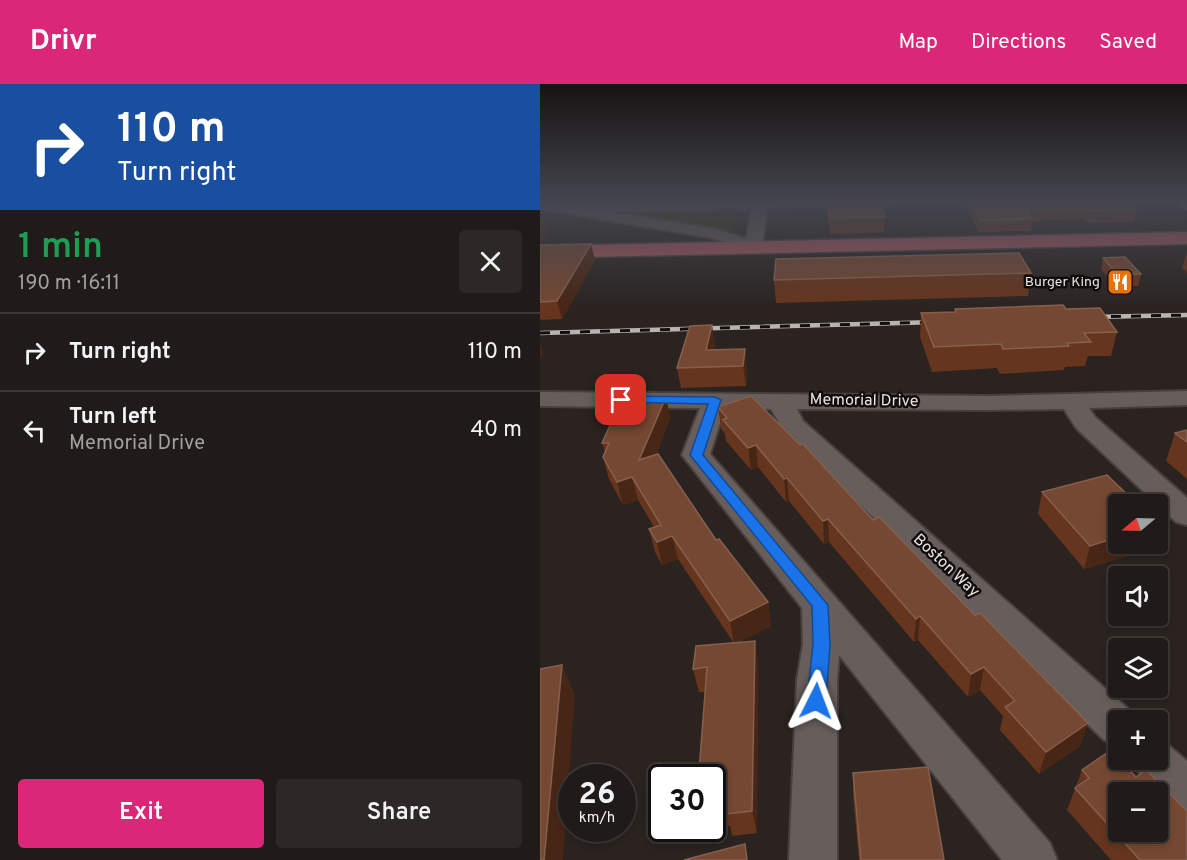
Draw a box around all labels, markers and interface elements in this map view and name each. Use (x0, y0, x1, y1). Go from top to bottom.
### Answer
text: Drivr (30, 24, 97, 60)
text: Map (898, 29, 938, 56)
text: Directions (971, 29, 1066, 56)
text: Saved (1099, 29, 1157, 56)
text: 110 m (117, 104, 226, 157)
icon: right (18, 108, 96, 186)
text: Turn right (117, 156, 236, 190)
text: 1 min (18, 225, 103, 271)
button: close (459, 230, 522, 293)
restaurant icon: Burger King (1105, 267, 1135, 297)
text: 190 m · 16:11 (18, 271, 120, 297)
place label: Burger King (1025, 274, 1100, 291)
icon: right (18, 336, 51, 369)
text: Turn right (69, 339, 171, 366)
text: 110 m (468, 339, 522, 366)
pin (595, 374, 646, 425)
icon: arrive (604, 383, 637, 416)
street label: Memorial Drive (809, 390, 919, 412)
text: Turn left (69, 404, 157, 431)
icon: left (18, 414, 51, 447)
text: 40 m (470, 417, 522, 444)
text: Memorial Drive (69, 431, 205, 457)
north arrow (1108, 494, 1168, 554)
map controls (1108, 494, 1168, 842)
street label: Boston Way (909, 530, 983, 602)
button: sound (1108, 566, 1168, 626)
button: layers (1108, 638, 1168, 698)
position arrow (784, 669, 848, 733)
button: + (1108, 710, 1168, 770)
speed limit sign: 30 (648, 764, 726, 842)
text: 26 (579, 777, 615, 814)
button: Exit (18, 779, 264, 848)
button: Share (276, 779, 522, 848)
button: − (1108, 782, 1168, 842)
text: km/h (579, 809, 615, 828)

